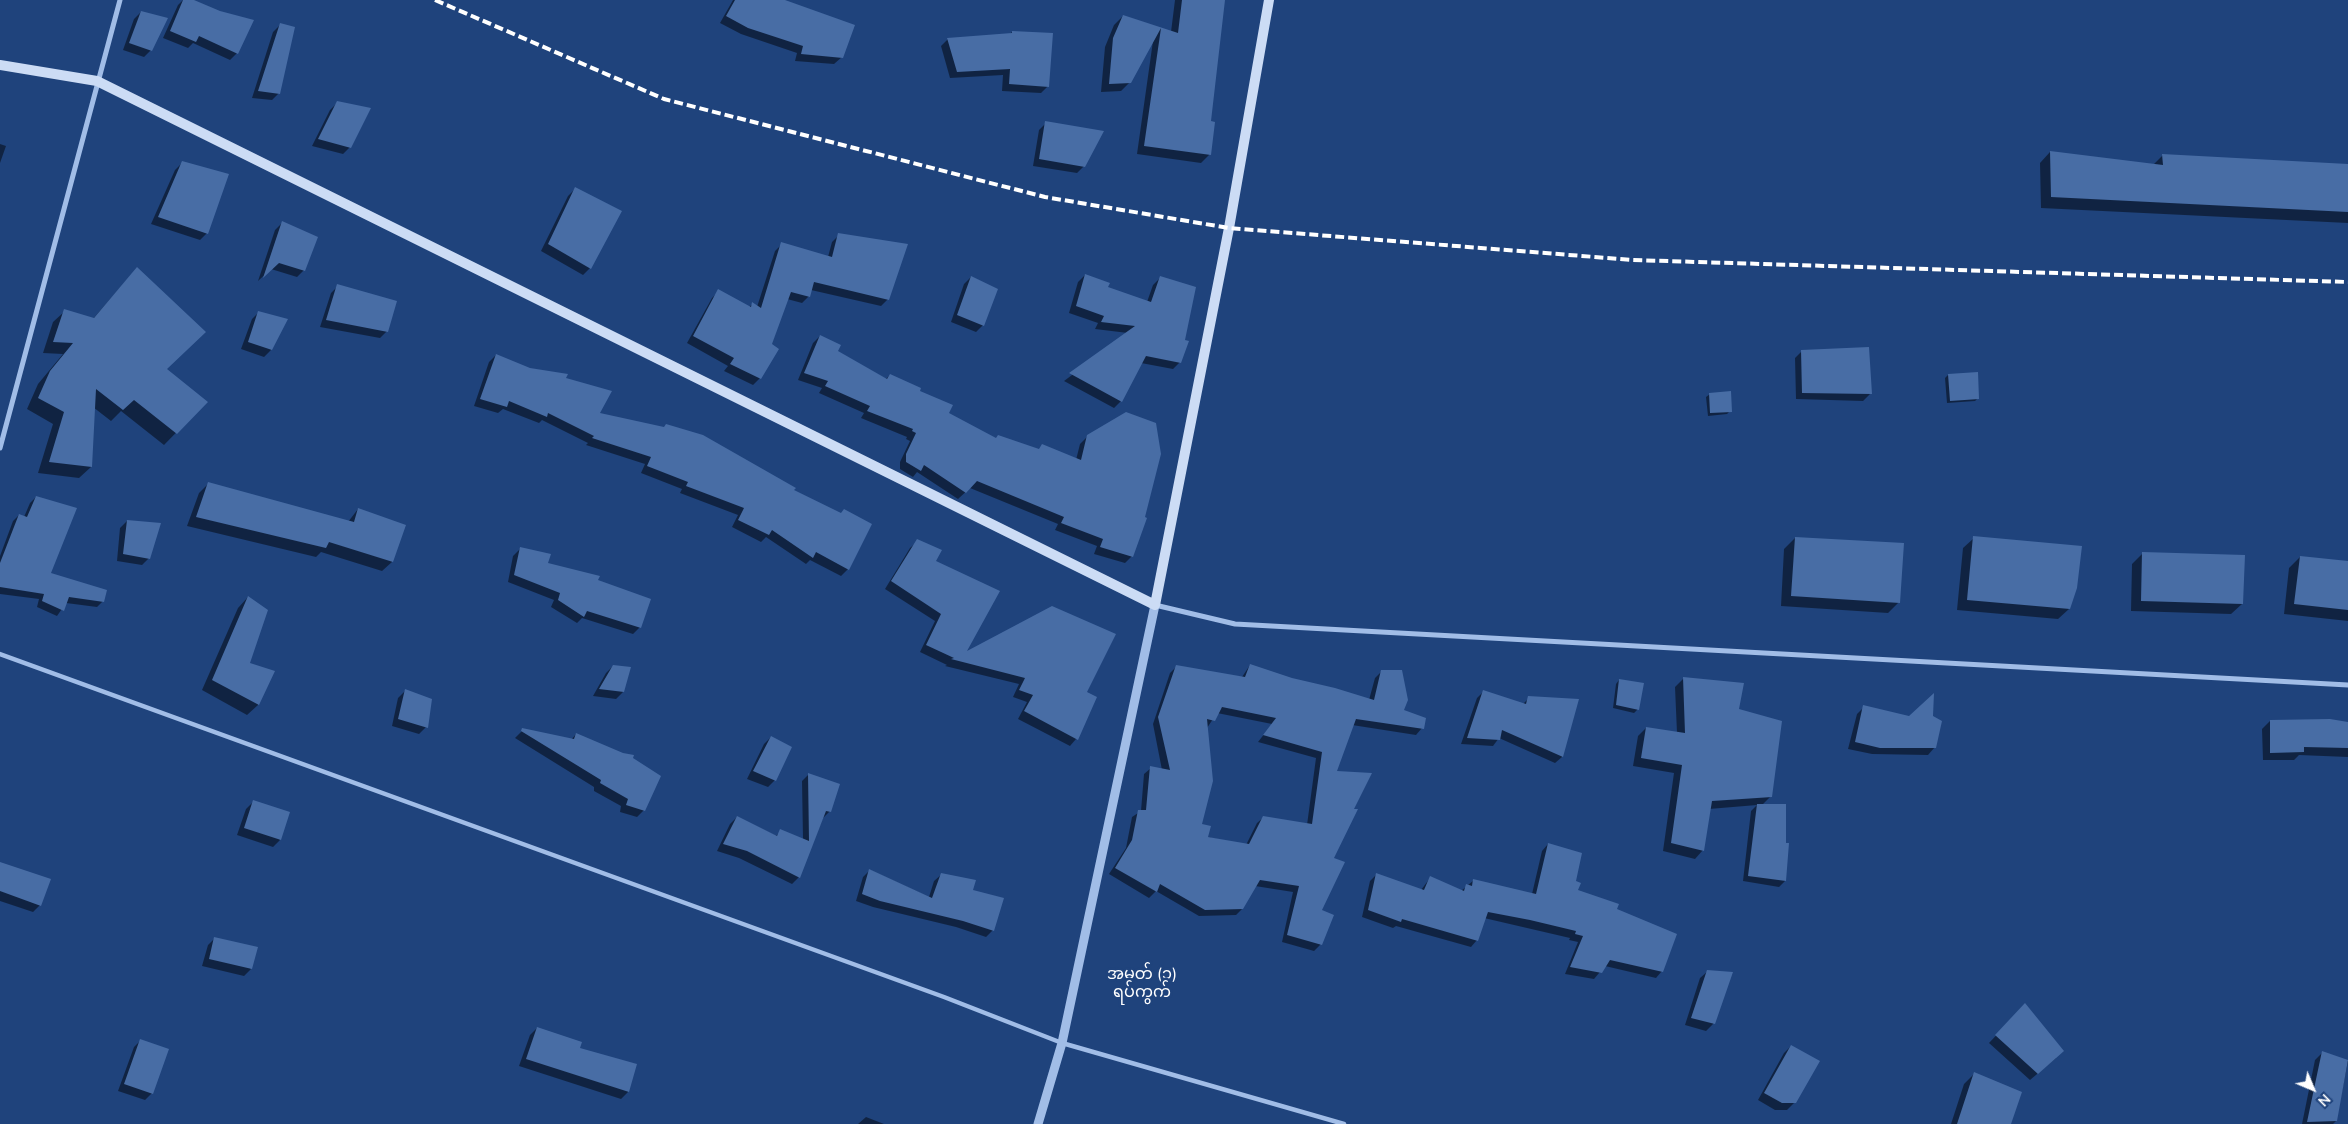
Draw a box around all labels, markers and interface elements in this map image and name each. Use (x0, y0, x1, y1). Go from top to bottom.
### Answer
district label: အမှတ် (၁) ရပ်ကွက် (1107, 965, 1177, 1003)
north arrow (2288, 1064, 2338, 1114)
text: N (2314, 1090, 2334, 1110)

